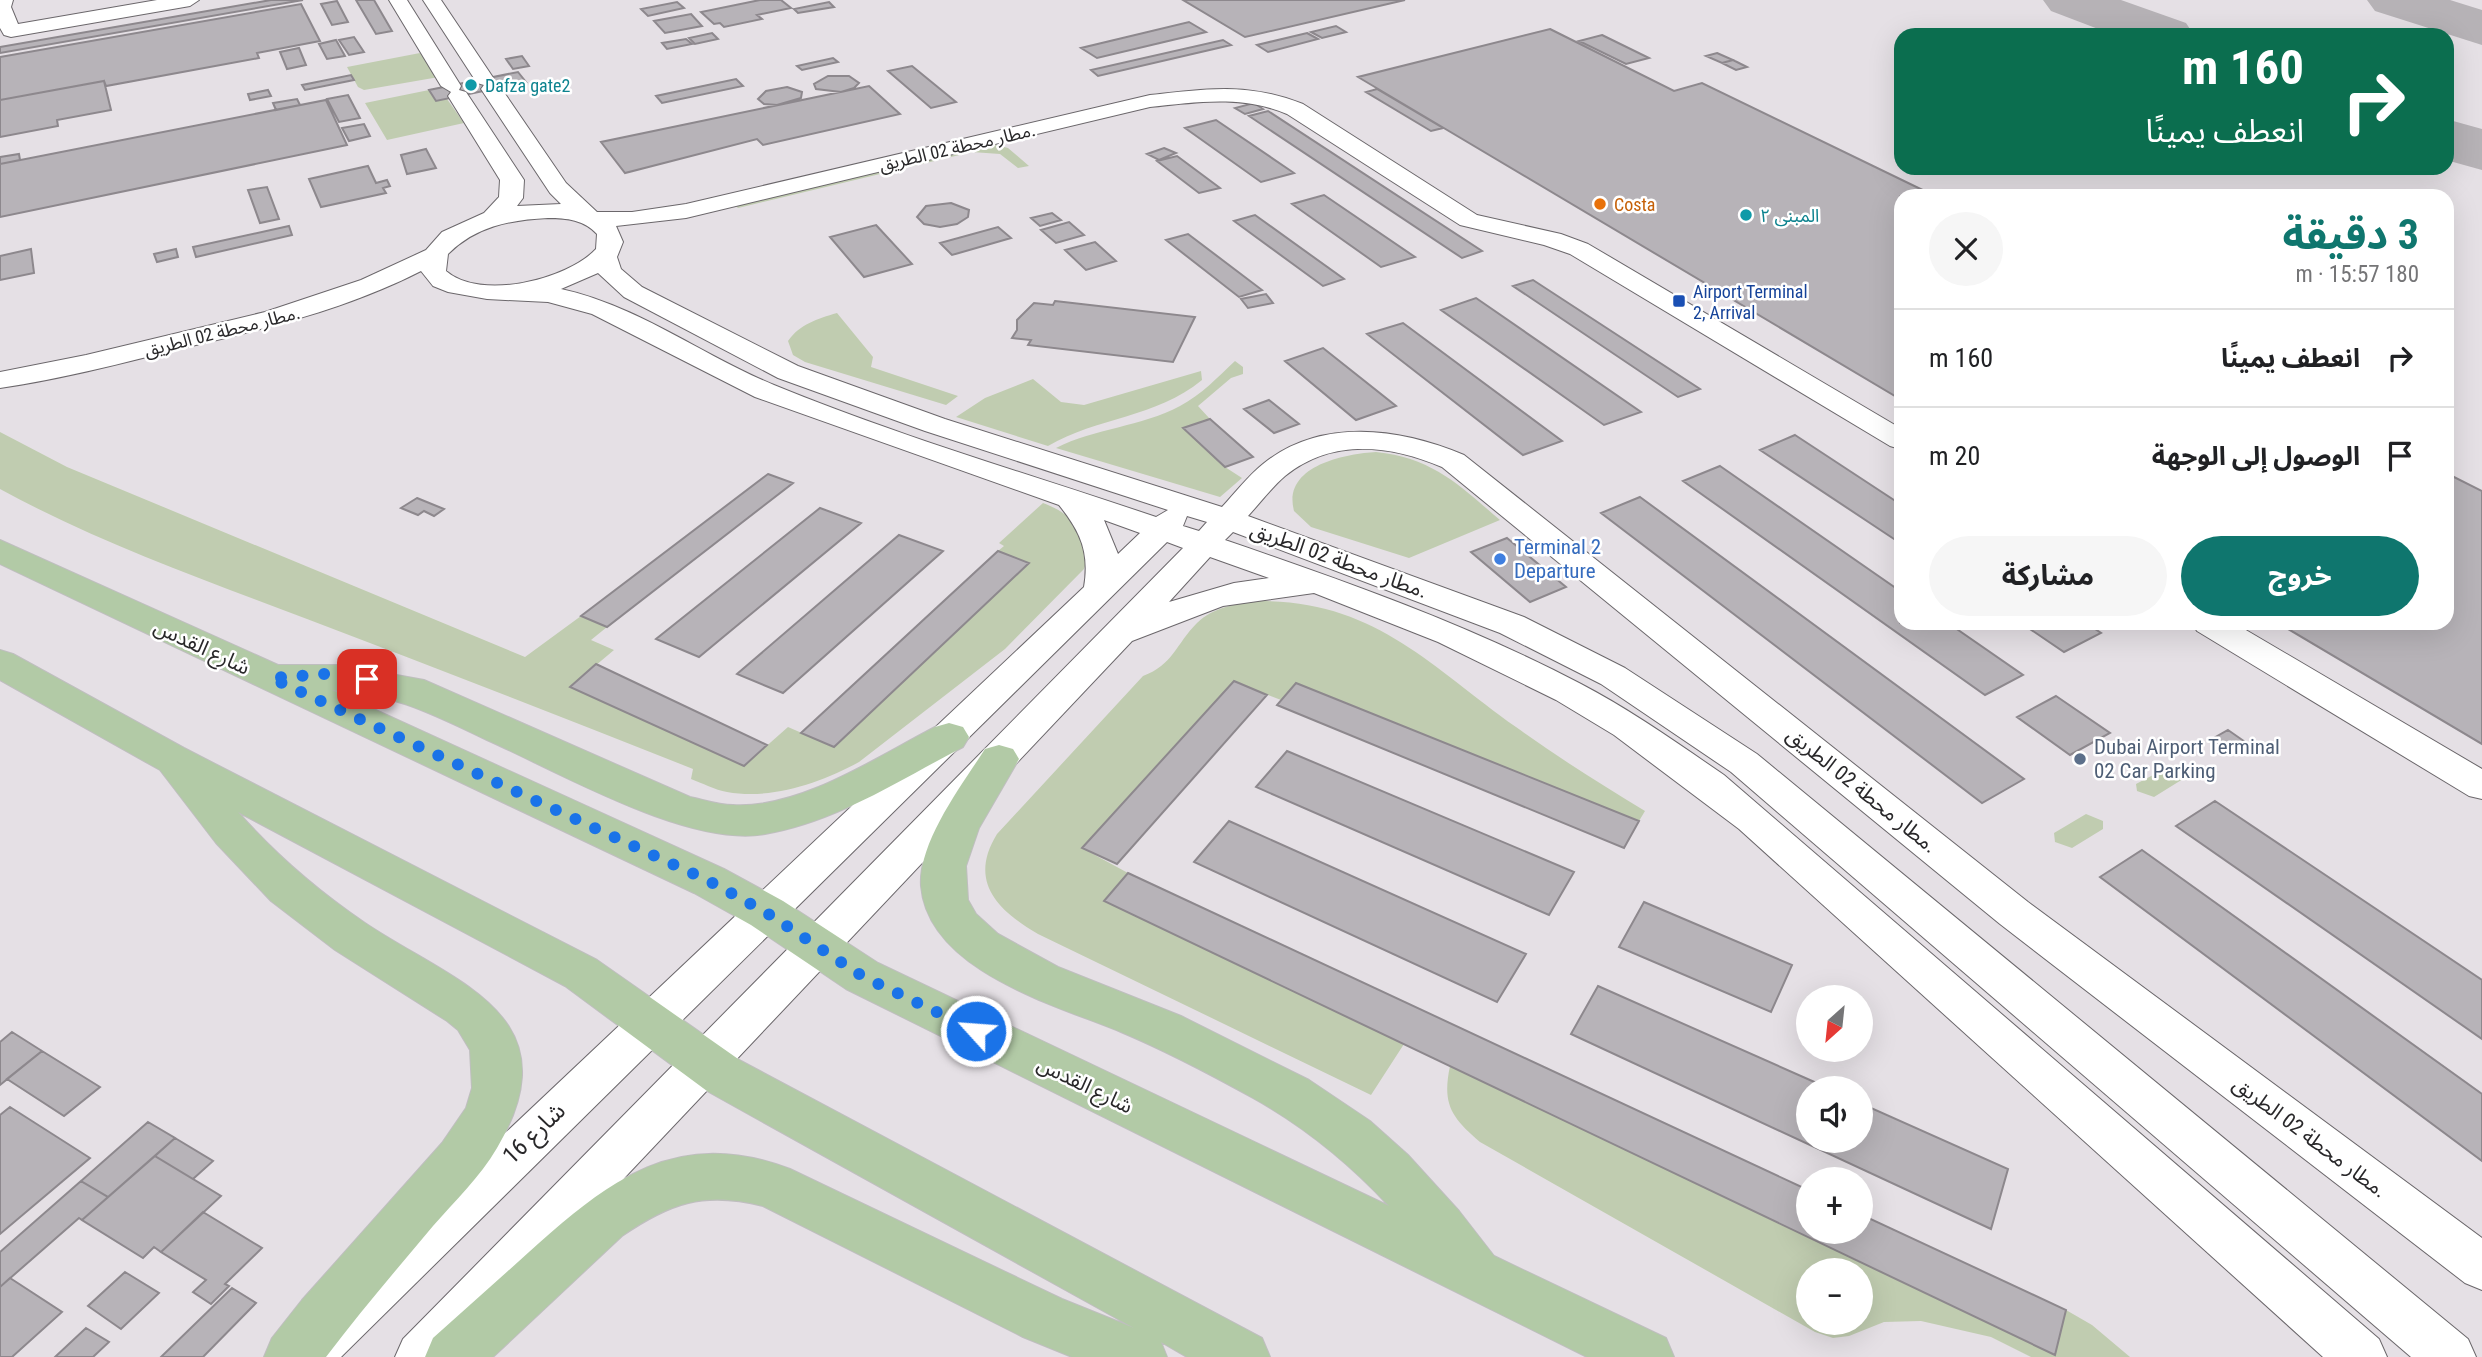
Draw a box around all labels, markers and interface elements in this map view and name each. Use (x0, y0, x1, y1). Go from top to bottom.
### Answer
text: 160 m (2182, 39, 2304, 96)
icon: right (2328, 56, 2419, 147)
place label: Dafza gate2 (485, 75, 571, 96)
marker: Dafza gate2 (463, 77, 479, 93)
text: انعطف يمينًا (2146, 112, 2304, 150)
street label: مطار محطة 02 الطريق. (877, 119, 1037, 176)
place label: Costa (1614, 194, 1655, 215)
marker: Costa (1592, 196, 1608, 212)
place label: المبنى ٢ (1760, 205, 1819, 227)
marker: المبنى ٢ (1738, 207, 1754, 223)
text: 3 دقيقة (2282, 210, 2419, 259)
button: close (1929, 212, 2003, 286)
text: 180 m · 15:57 (2295, 261, 2419, 288)
place label: Airport Terminal 2, Arrival (1693, 281, 1808, 323)
marker: Airport Terminal 2, Arrival (1671, 293, 1687, 309)
street label: مطار محطة 02 الطريق. (142, 301, 302, 361)
icon: right (2381, 339, 2419, 377)
text: 160 m (1929, 343, 1993, 373)
text: انعطف يمينًا (2221, 343, 2360, 373)
icon: arrive (2381, 437, 2419, 475)
text: 20 m (1929, 441, 1980, 471)
text: الوصول إلى الوجهة (2152, 441, 2360, 471)
street label: مطار محطة 02 الطريق. (1247, 517, 1431, 604)
place label: Terminal 2 Departure (1514, 535, 1601, 583)
button: مشاركة (1929, 536, 2167, 616)
button: خروج (2181, 536, 2419, 616)
marker: Terminal 2 Departure (1492, 551, 1508, 567)
street label: شارع القدس (149, 614, 254, 682)
pin (337, 649, 397, 709)
icon: arrive (348, 660, 386, 698)
street label: مطار محطة 02 الطريق. (1781, 722, 1942, 859)
place label: Dubai Airport Terminal 02 Car Parking (2094, 735, 2280, 783)
marker: Dubai Airport Terminal 02 Car Parking (2072, 751, 2088, 767)
north arrow (1796, 985, 1872, 1062)
map controls (1796, 985, 1873, 1335)
position arrow (939, 994, 1013, 1068)
street label: شارع القدس (1032, 1052, 1137, 1121)
street label: مطار محطة 02 الطريق. (2228, 1071, 2392, 1203)
button: sound (1796, 1076, 1873, 1153)
street label: شارع 16 (497, 1097, 573, 1172)
button: + (1796, 1167, 1873, 1244)
button: − (1796, 1258, 1873, 1335)

